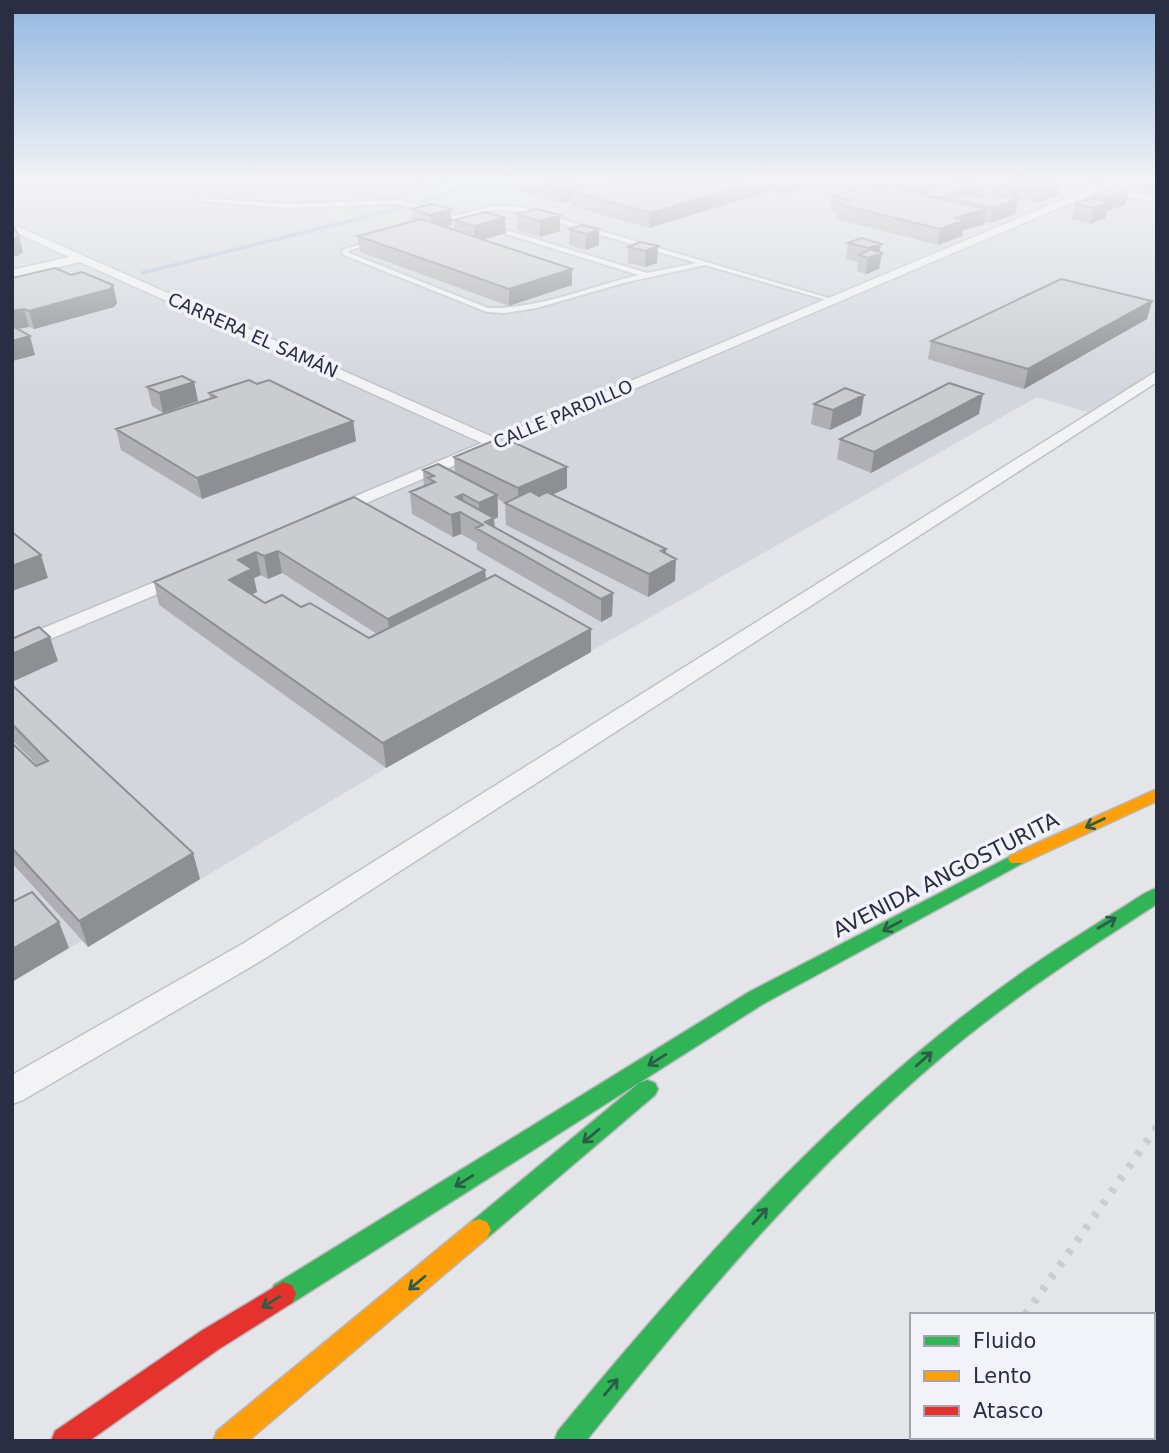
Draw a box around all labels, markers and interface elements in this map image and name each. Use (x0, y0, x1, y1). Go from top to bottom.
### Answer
street label: CARRERA EL SAMÁN (165, 288, 341, 382)
street label: CALLE PARDILLO (490, 375, 636, 453)
street label: AVENIDA ANGOSTURITA (829, 807, 1063, 942)
one-way arrow (1085, 816, 1106, 830)
one-way arrow (1096, 916, 1116, 930)
one-way arrow (882, 919, 903, 933)
one-way arrow (915, 1050, 932, 1067)
one-way arrow (647, 1053, 667, 1067)
one-way arrow (582, 1128, 600, 1144)
one-way arrow (454, 1174, 474, 1188)
one-way arrow (751, 1208, 768, 1225)
one-way arrow (408, 1275, 426, 1291)
one-way arrow (262, 1295, 282, 1309)
legend (910, 1313, 1155, 1439)
text: Fluido (973, 1329, 1036, 1353)
text: Lento (973, 1364, 1032, 1388)
one-way arrow (603, 1379, 618, 1397)
text: Atasco (973, 1399, 1043, 1423)

